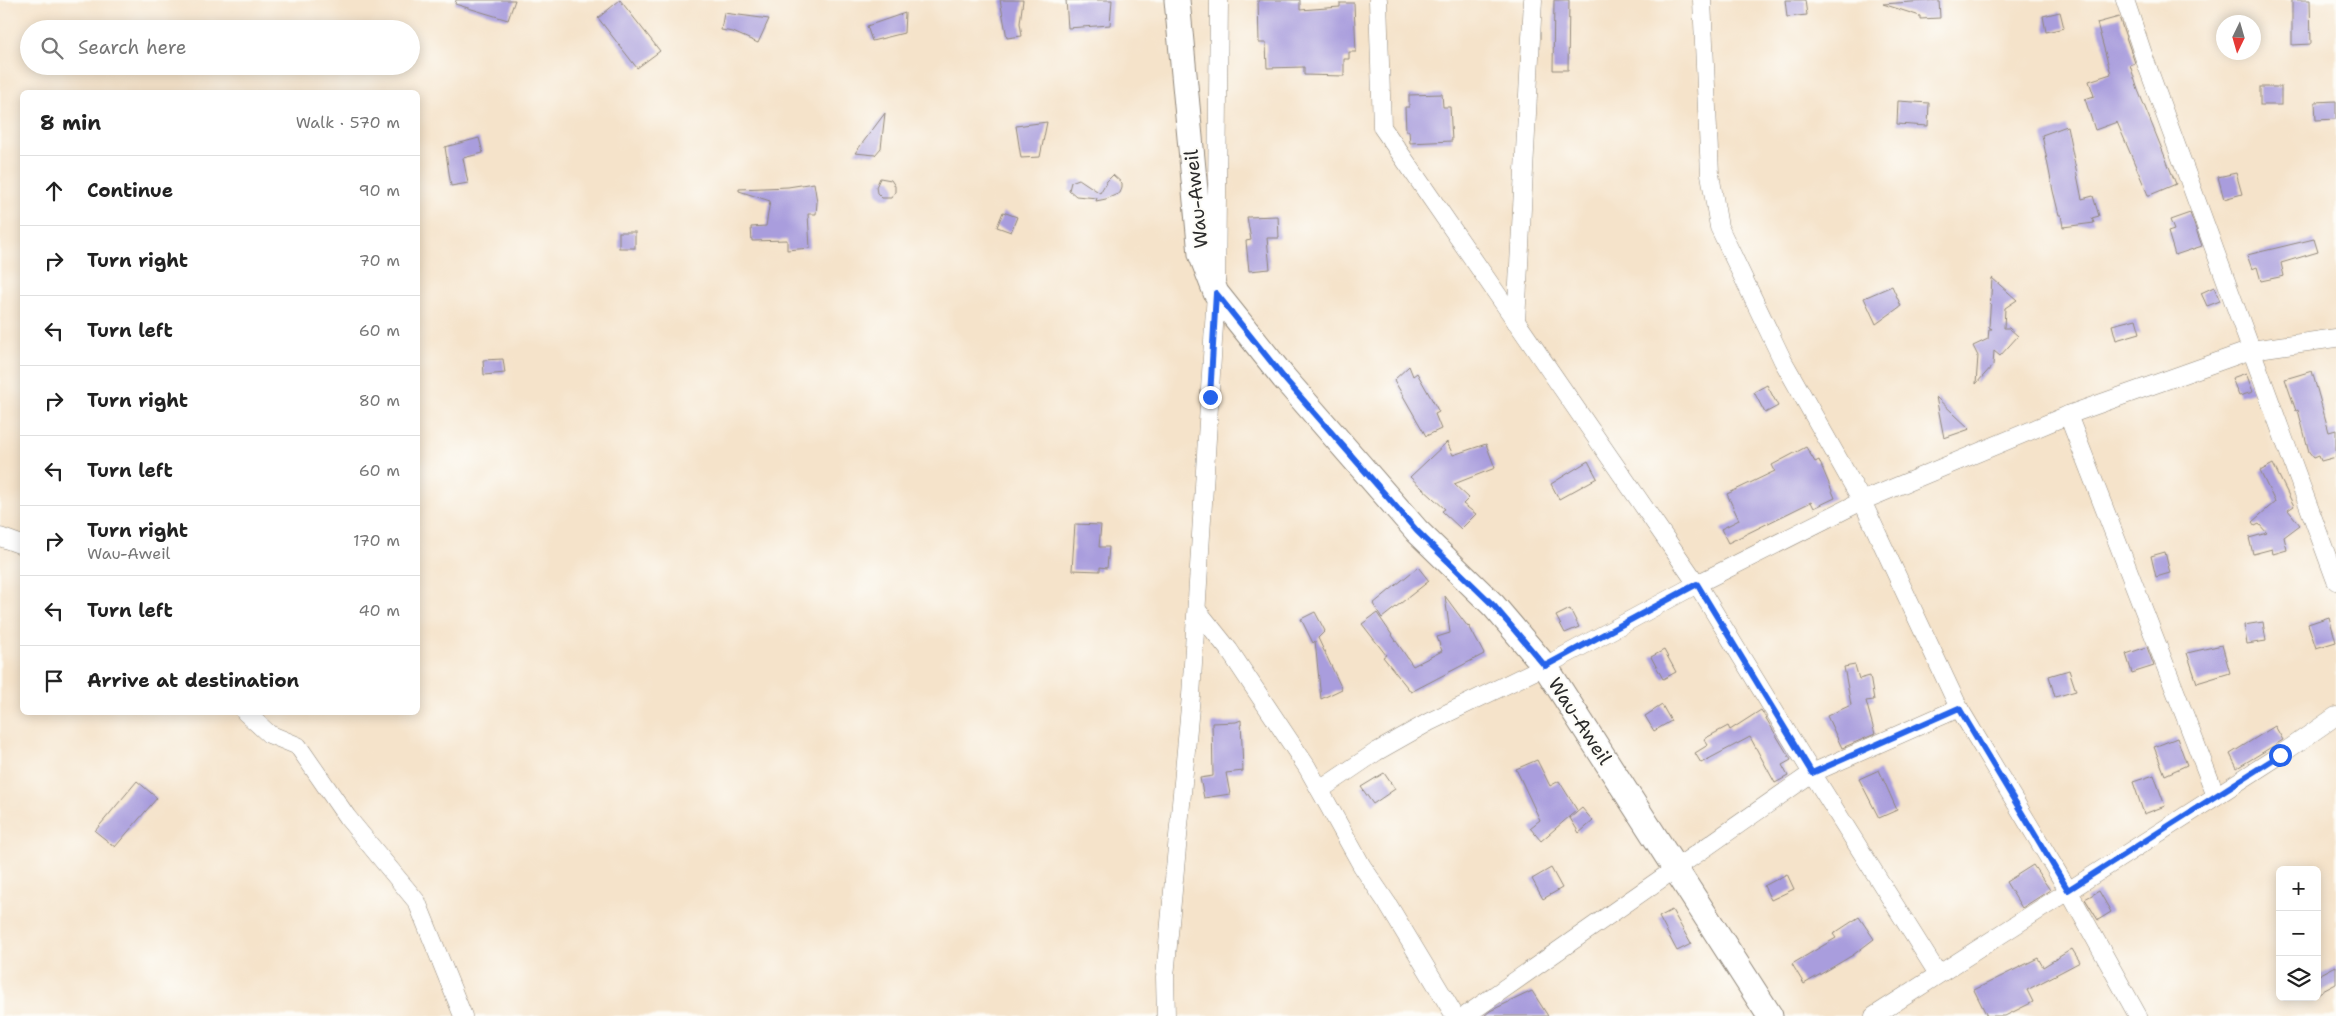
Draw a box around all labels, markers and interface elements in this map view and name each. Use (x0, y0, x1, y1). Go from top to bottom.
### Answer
north arrow (2216, 15, 2261, 60)
search box (20, 20, 420, 75)
icon: search (38, 34, 66, 62)
text: Search here (78, 35, 187, 60)
text: 8 min (40, 109, 101, 137)
text: Walk · 570 m (296, 112, 400, 133)
street label: Wau-Aweil (1178, 148, 1214, 250)
icon: ahead (40, 177, 68, 205)
text: Continue (87, 178, 173, 203)
text: 90 m (359, 180, 400, 201)
icon: right (40, 247, 68, 275)
text: Turn right (87, 248, 188, 273)
text: 70 m (359, 250, 400, 271)
icon: left (40, 317, 68, 345)
text: Turn left (87, 318, 173, 343)
text: 60 m (359, 320, 400, 341)
route end (1199, 386, 1222, 409)
icon: right (40, 387, 68, 415)
text: Turn right (87, 388, 188, 413)
text: 80 m (359, 390, 400, 411)
icon: left (40, 457, 68, 485)
text: Turn left (87, 458, 173, 483)
text: 60 m (359, 460, 400, 481)
text: Turn right (87, 518, 188, 543)
icon: right (40, 527, 68, 555)
text: 170 m (353, 530, 400, 551)
text: Wau-Aweil (87, 543, 170, 564)
icon: left (40, 597, 68, 625)
text: Turn left (87, 598, 173, 623)
text: 40 m (358, 600, 400, 621)
icon: arrive (40, 667, 68, 695)
text: Arrive at destination (87, 668, 299, 693)
street label: Wau-Aweil (1543, 673, 1618, 770)
route start (2269, 744, 2292, 767)
map controls (2276, 866, 2321, 1001)
button: + (2276, 866, 2321, 911)
button: − (2276, 911, 2321, 956)
button: layers (2276, 956, 2321, 1001)

